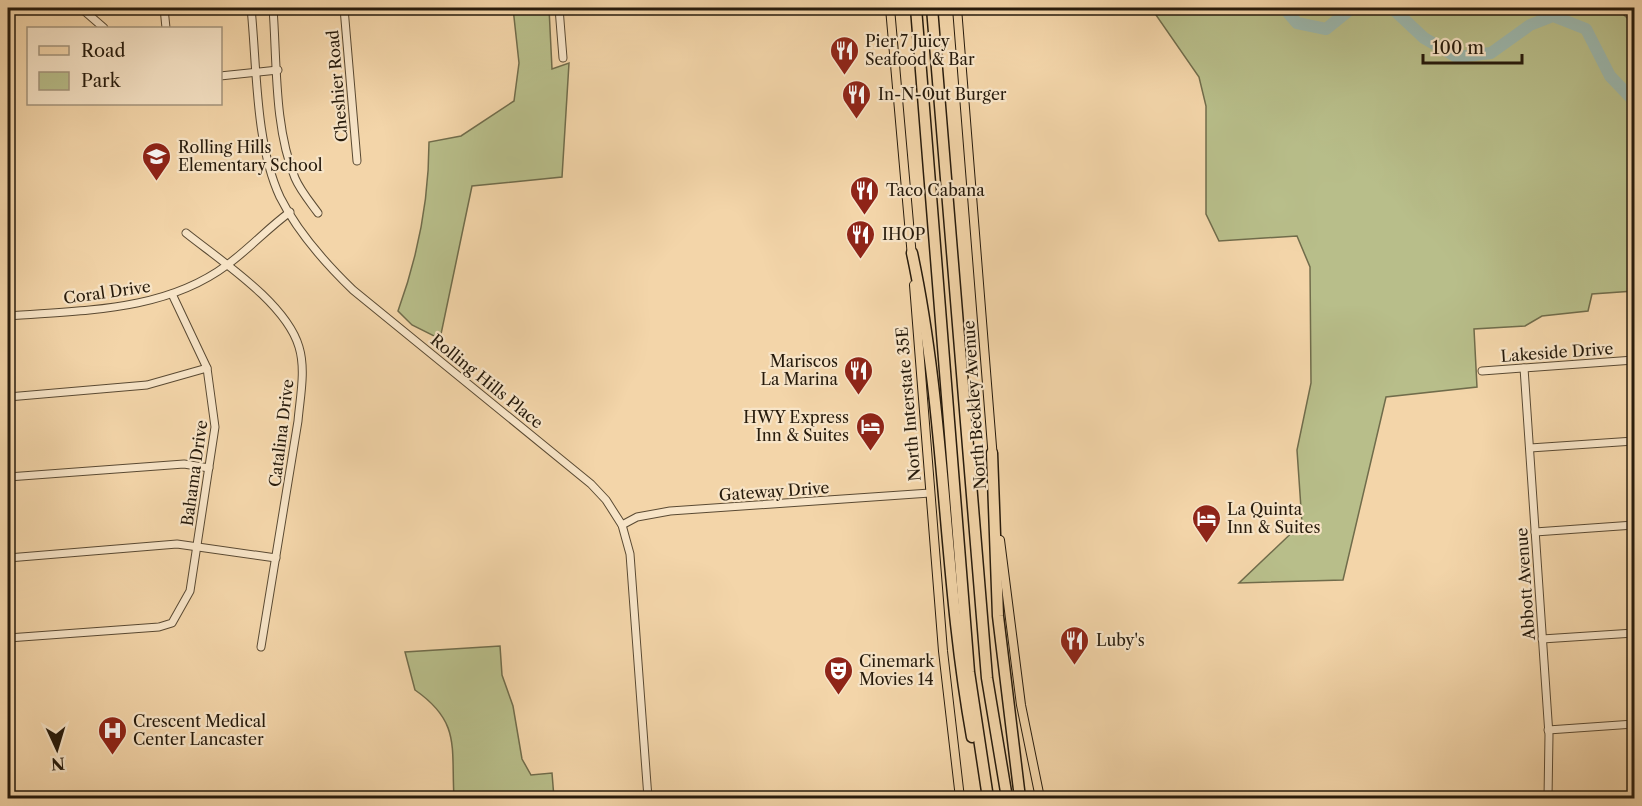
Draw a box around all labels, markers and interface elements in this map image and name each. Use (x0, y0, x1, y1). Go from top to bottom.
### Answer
legend (27, 27, 222, 105)
scale bar (1423, 27, 1522, 65)
street label: Cheshier Road (322, 29, 352, 143)
place label: Pier 7 Juicy Seafood & Bar (865, 31, 975, 69)
restaurant icon: Pier 7 Juicy Seafood & Bar (828, 34, 860, 76)
text: 100 m (1432, 37, 1484, 59)
text: Road (81, 40, 126, 62)
text: Park (81, 70, 122, 92)
restaurant icon: In-N-Out Burger (841, 78, 873, 120)
place label: In-N-Out Burger (878, 84, 1007, 104)
place label: Rolling Hills Elementary School (178, 137, 323, 175)
school or university icon: Rolling Hills Elementary School (141, 140, 173, 182)
restaurant icon: Taco Cabana (849, 174, 881, 216)
place label: Taco Cabana (886, 180, 985, 200)
restaurant icon: IHOP (845, 218, 877, 260)
place label: IHOP (882, 224, 926, 244)
street label: Coral Drive (62, 276, 152, 308)
street label: North Beckley Avenue (958, 320, 990, 490)
street label: North Interstate 35E (891, 326, 925, 482)
street label: Rolling Hills Place (427, 330, 547, 433)
street label: Lakeside Drive (1500, 338, 1614, 366)
place label: Mariscos La Marina (760, 351, 839, 389)
restaurant icon: Mariscos La Marina (843, 354, 875, 396)
street label: Catalina Drive (264, 378, 298, 488)
place label: HWY Express Inn & Suites (743, 407, 849, 445)
hotel icon: HWY Express Inn & Suites (854, 410, 886, 452)
street label: Bahama Drive (177, 419, 211, 527)
street label: Gateway Drive (718, 477, 830, 505)
place label: La Quinta Inn & Suites (1227, 499, 1320, 537)
hotel icon: La Quinta Inn & Suites (1190, 502, 1222, 544)
street label: Abbott Avenue (1511, 527, 1539, 642)
restaurant icon: Luby's (1059, 624, 1091, 666)
place label: Luby's (1096, 630, 1145, 650)
place label: Cinemark Movies 14 (859, 651, 935, 689)
theatre icon: Cinemark Movies 14 (822, 654, 854, 696)
place label: Crescent Medical Center Lancaster (133, 711, 266, 749)
hospital icon: Crescent Medical Center Lancaster (96, 714, 128, 756)
north arrow (27, 719, 87, 779)
text: N (50, 754, 66, 774)

